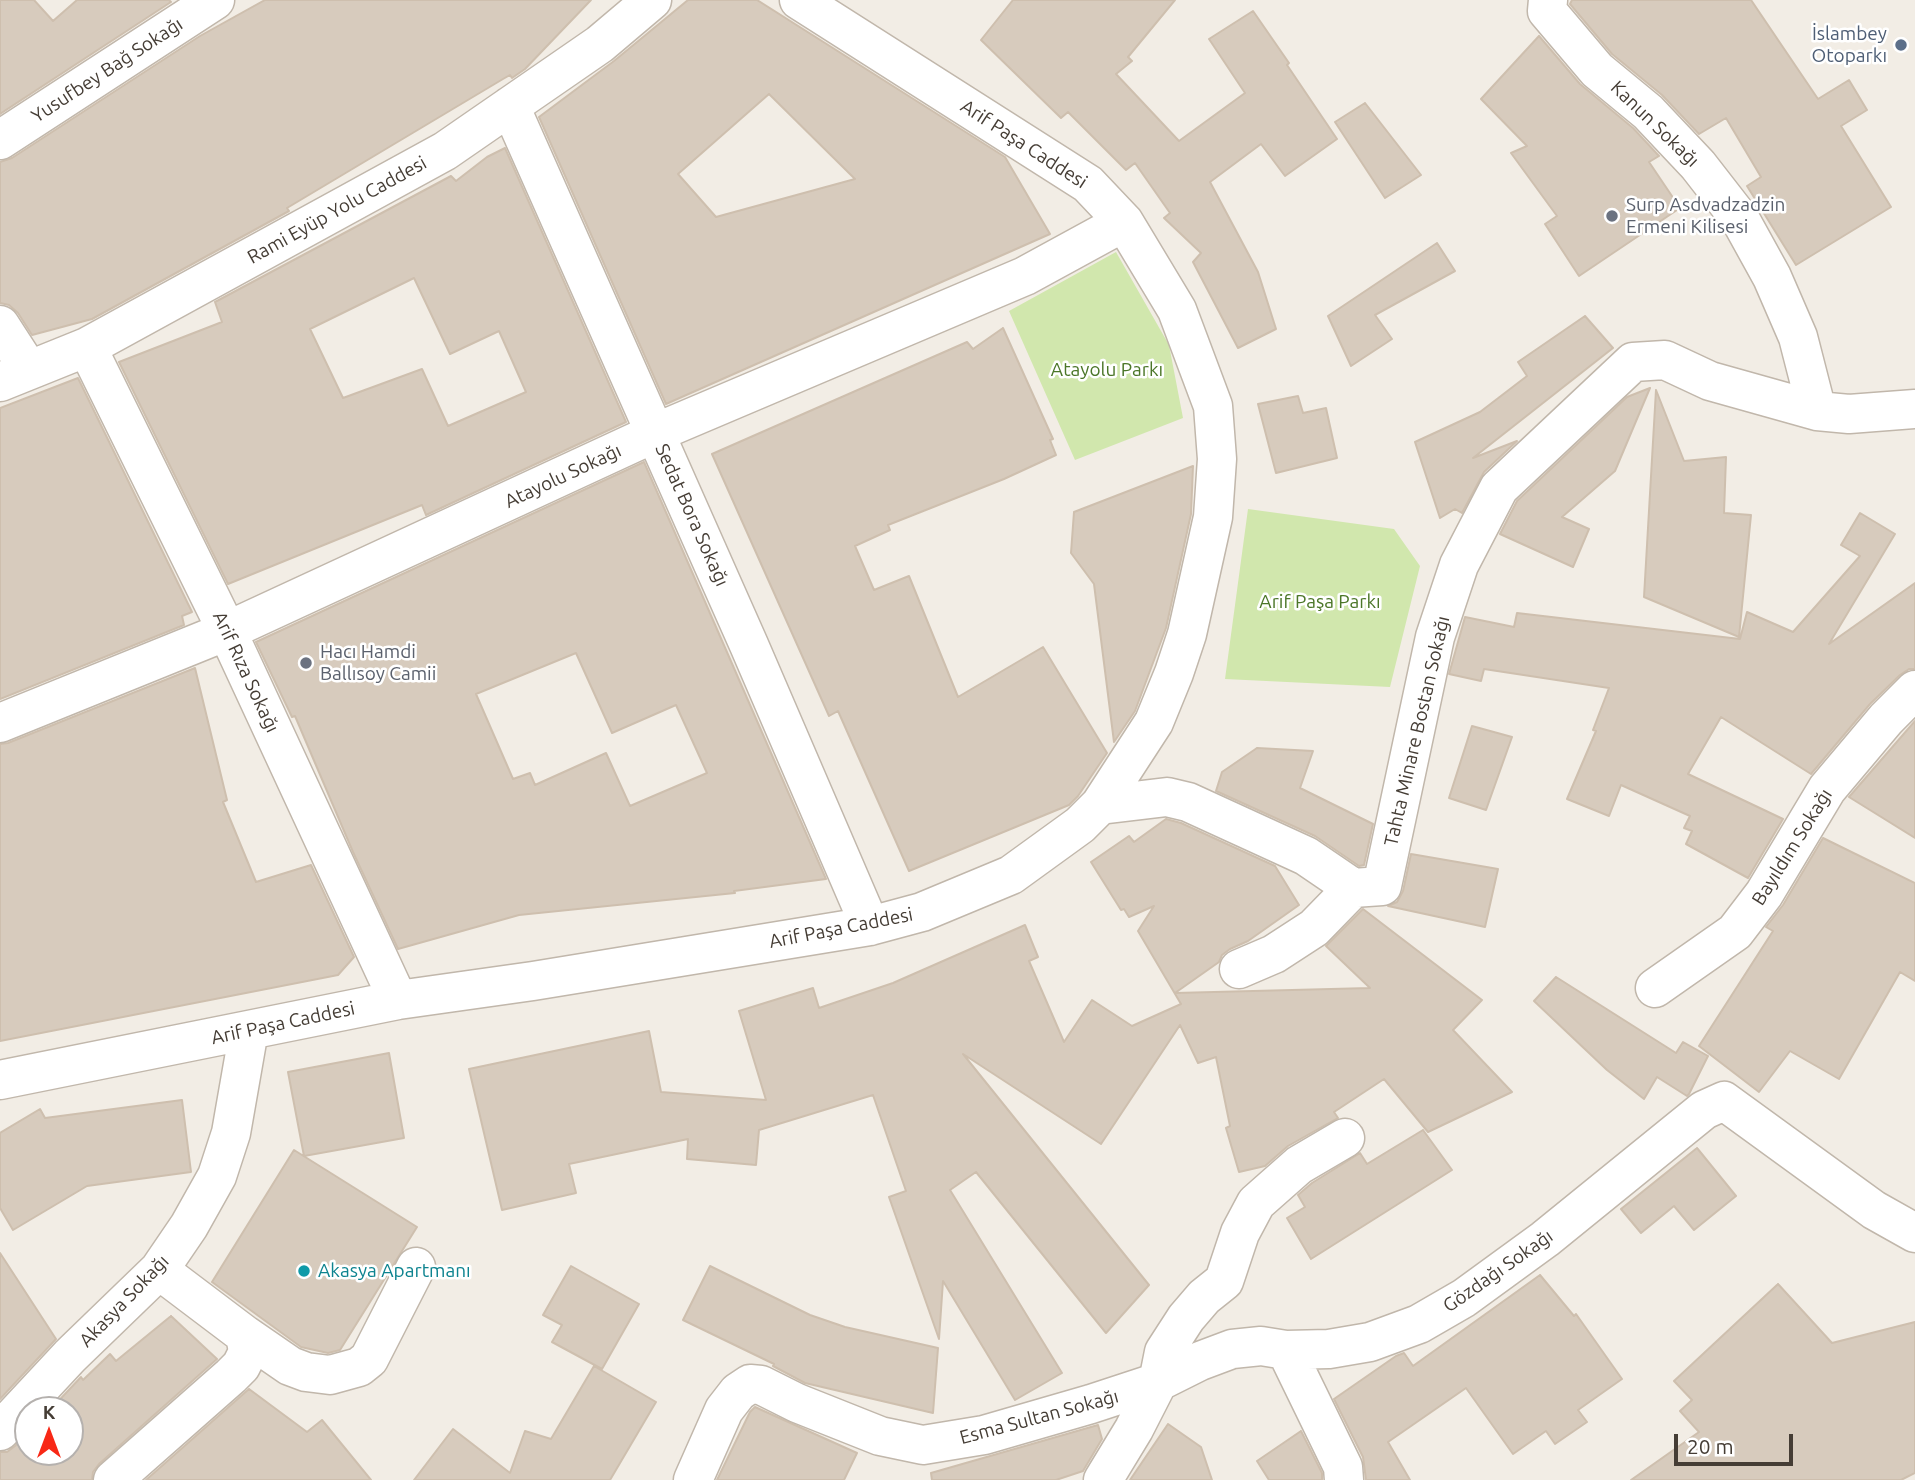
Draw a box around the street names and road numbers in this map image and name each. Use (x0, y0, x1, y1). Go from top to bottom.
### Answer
street label: Yusufbey Bağ Sokağı (27, 13, 187, 127)
street label: Kanun Sokağı (1606, 76, 1704, 172)
street label: Arif Paşa Caddesi (957, 95, 1091, 193)
street label: Rami Eyüp Yolu Caddesi (243, 151, 431, 269)
street label: Atayolu Sokağı (501, 439, 625, 513)
street label: Sedat Bora Sokağı (650, 440, 734, 590)
street label: Arif Rıza Sokağı (208, 608, 284, 736)
street label: Tahta Minare Bostan Sokağı (1379, 614, 1455, 848)
street label: Bayıldım Sokağı (1747, 785, 1837, 909)
street label: Arif Paşa Caddesi (767, 903, 915, 953)
street label: Arif Paşa Caddesi (209, 997, 357, 1049)
street label: Gözdağı Sokağı (1439, 1225, 1557, 1317)
street label: Akasya Sokağı (74, 1250, 174, 1352)
street label: Esma Sultan Sokağı (957, 1385, 1121, 1449)

